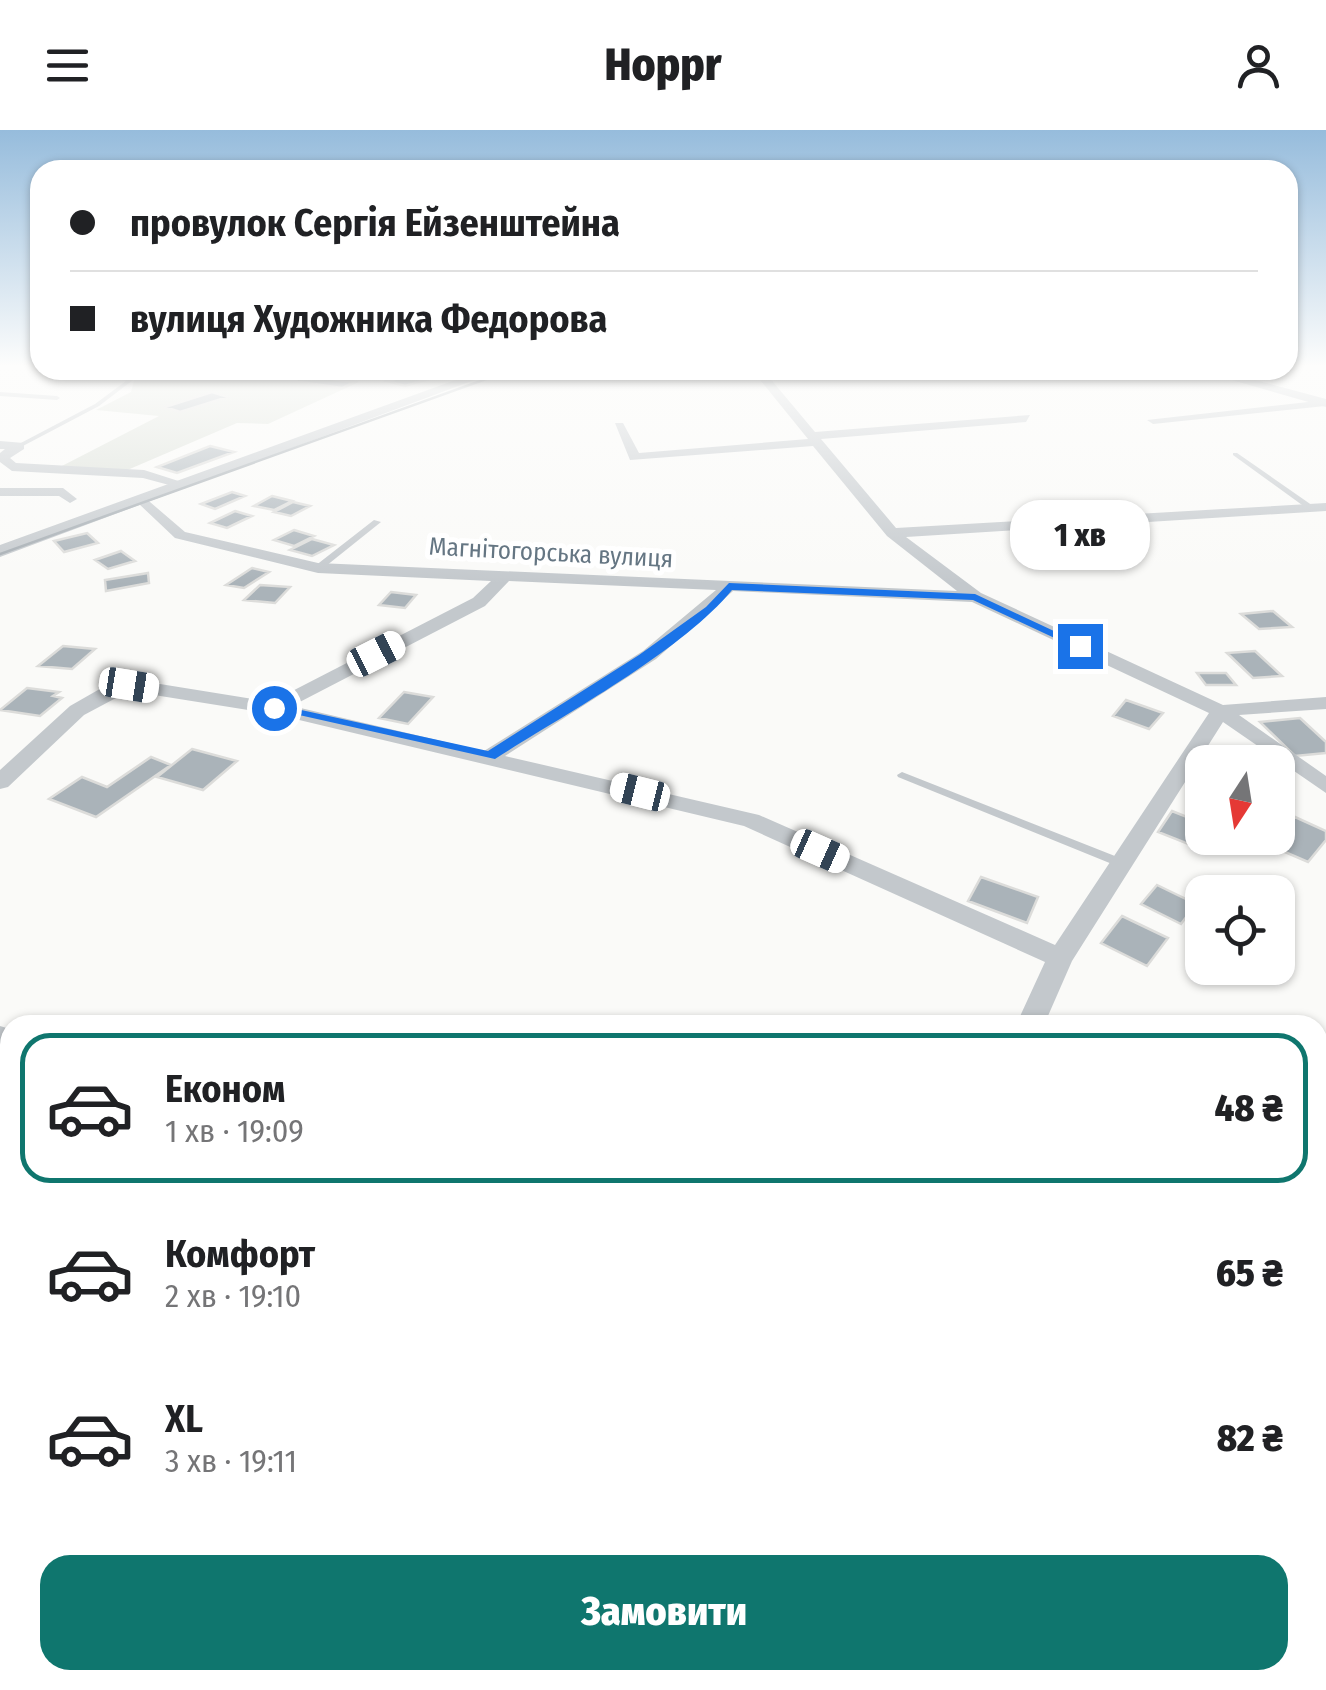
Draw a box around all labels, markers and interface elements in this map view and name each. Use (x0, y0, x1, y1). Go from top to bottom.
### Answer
icon: menu (40, 38, 95, 93)
text: Hoppr (605, 38, 721, 92)
icon: person (1231, 38, 1286, 93)
text: провулок Сергія Ейзенштейна (130, 200, 620, 246)
text: вулиця Художника Федорова (130, 296, 607, 342)
callout: 1 хв (1010, 501, 1150, 571)
text: 1 хв (1054, 516, 1106, 554)
street label: Магнітогорська вулиця (428, 532, 674, 574)
route end (1058, 624, 1103, 669)
car (342, 627, 410, 681)
car (97, 665, 161, 705)
route start (252, 686, 297, 731)
north arrow (1185, 745, 1295, 855)
map controls (1185, 745, 1295, 985)
car (607, 770, 673, 814)
car (786, 825, 854, 877)
button: locate (1185, 875, 1295, 985)
icon: car (45, 1063, 135, 1153)
text: Економ (165, 1066, 285, 1112)
text: 48 ₴ (1214, 1085, 1283, 1131)
text: 1 хв · 19:09 (165, 1112, 304, 1150)
icon: car (45, 1228, 135, 1318)
text: Комфорт (165, 1231, 315, 1277)
text: 65 ₴ (1216, 1250, 1283, 1296)
text: 2 хв · 19:10 (165, 1277, 301, 1315)
icon: car (45, 1393, 135, 1483)
text: XL (165, 1396, 203, 1442)
text: 82 ₴ (1217, 1415, 1283, 1461)
text: 3 хв · 19:11 (165, 1442, 297, 1480)
button: Замовити (40, 1555, 1288, 1670)

